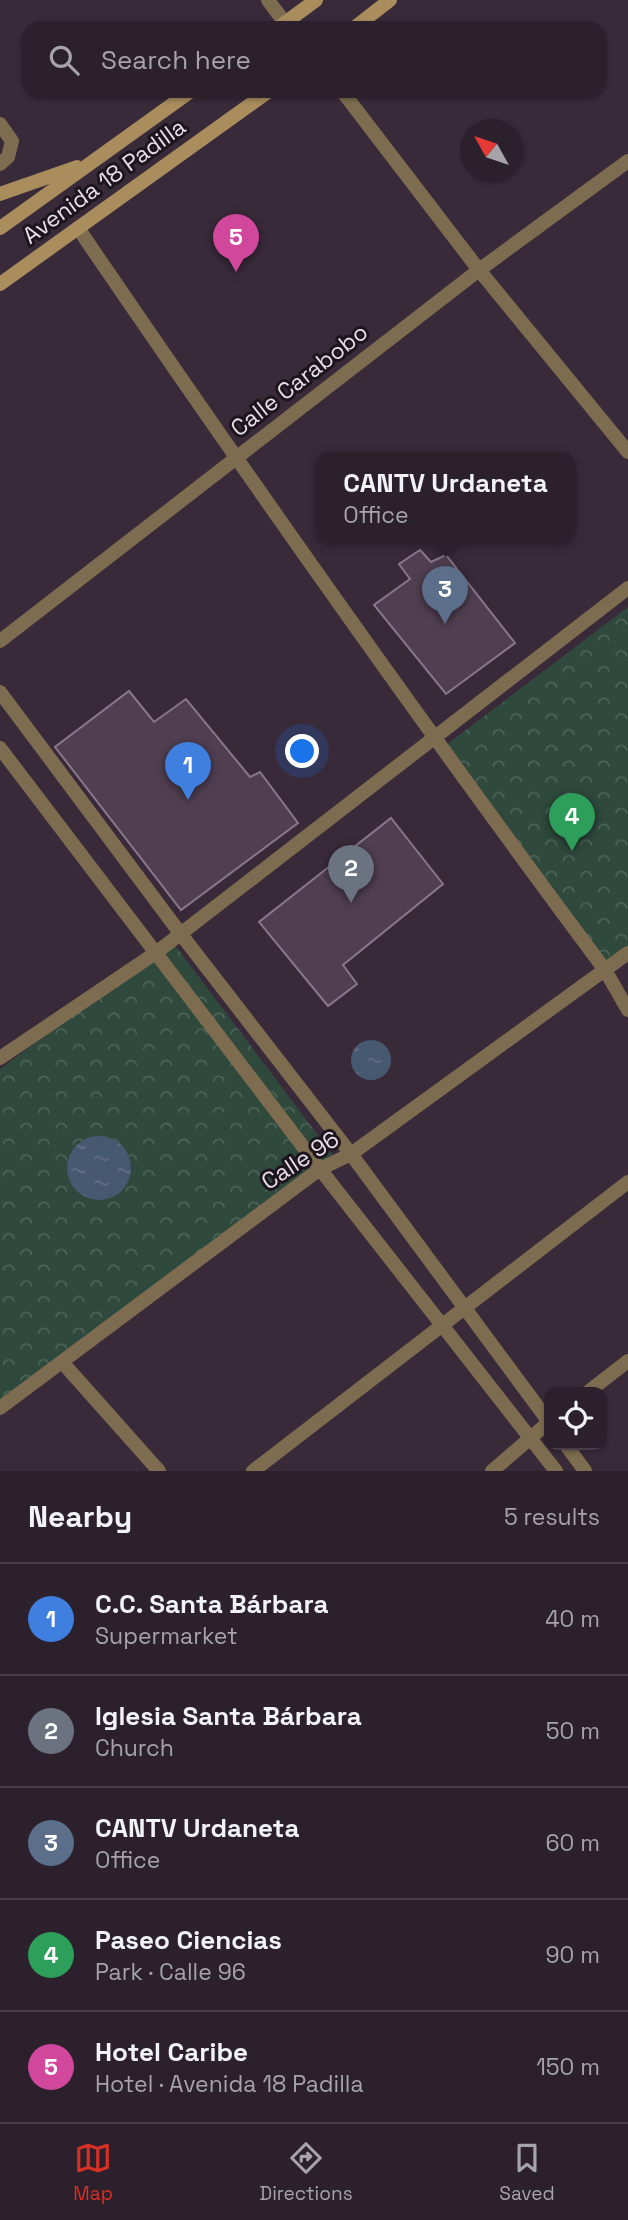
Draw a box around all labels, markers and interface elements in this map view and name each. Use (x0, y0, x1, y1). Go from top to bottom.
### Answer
search box (21, 21, 607, 98)
icon: search (45, 41, 83, 79)
text: Search here (101, 43, 251, 77)
street label: Avenida 18 Padilla (16, 112, 192, 250)
north arrow (460, 119, 523, 182)
pin: 5 (213, 214, 259, 272)
street label: Calle Carabobo (224, 317, 374, 443)
popup (316, 452, 575, 543)
text: CANTV Urdaneta (343, 466, 548, 500)
text: Office (343, 500, 409, 530)
pin: 3 (422, 566, 468, 624)
your location (285, 734, 319, 768)
pin: 1 (165, 742, 211, 800)
pin: 4 (549, 793, 595, 851)
pin: 2 (328, 845, 374, 903)
street label: Calle 96 (255, 1124, 345, 1196)
map controls (544, 1387, 607, 1450)
button: locate (544, 1387, 607, 1450)
text: Nearby (28, 1497, 132, 1536)
text: 5 results (504, 1502, 600, 1532)
text: C.C. Santa Bárbara (95, 1587, 328, 1621)
text: 1 (46, 1604, 56, 1634)
text: 40 m (545, 1604, 600, 1634)
text: Supermarket (95, 1621, 237, 1651)
text: Iglesia Santa Bárbara (95, 1699, 362, 1733)
text: 2 (44, 1716, 58, 1746)
text: 50 m (546, 1716, 600, 1746)
text: Church (95, 1733, 174, 1763)
text: CANTV Urdaneta (95, 1811, 300, 1845)
text: 3 (44, 1828, 58, 1858)
text: 60 m (545, 1828, 600, 1858)
text: Office (95, 1845, 160, 1875)
text: Paseo Ciencias (95, 1923, 282, 1957)
text: 4 (44, 1940, 58, 1970)
text: 90 m (545, 1940, 600, 1970)
text: Park · Calle 96 (95, 1957, 246, 1987)
text: Hotel Caribe (95, 2035, 248, 2069)
text: 5 (44, 2052, 58, 2082)
text: 150 m (536, 2052, 600, 2082)
text: Hotel · Avenida 18 Padilla (95, 2069, 364, 2099)
tab: Map (73, 2139, 113, 2206)
tab: Directions (260, 2139, 353, 2206)
tab: Saved (499, 2139, 555, 2206)

